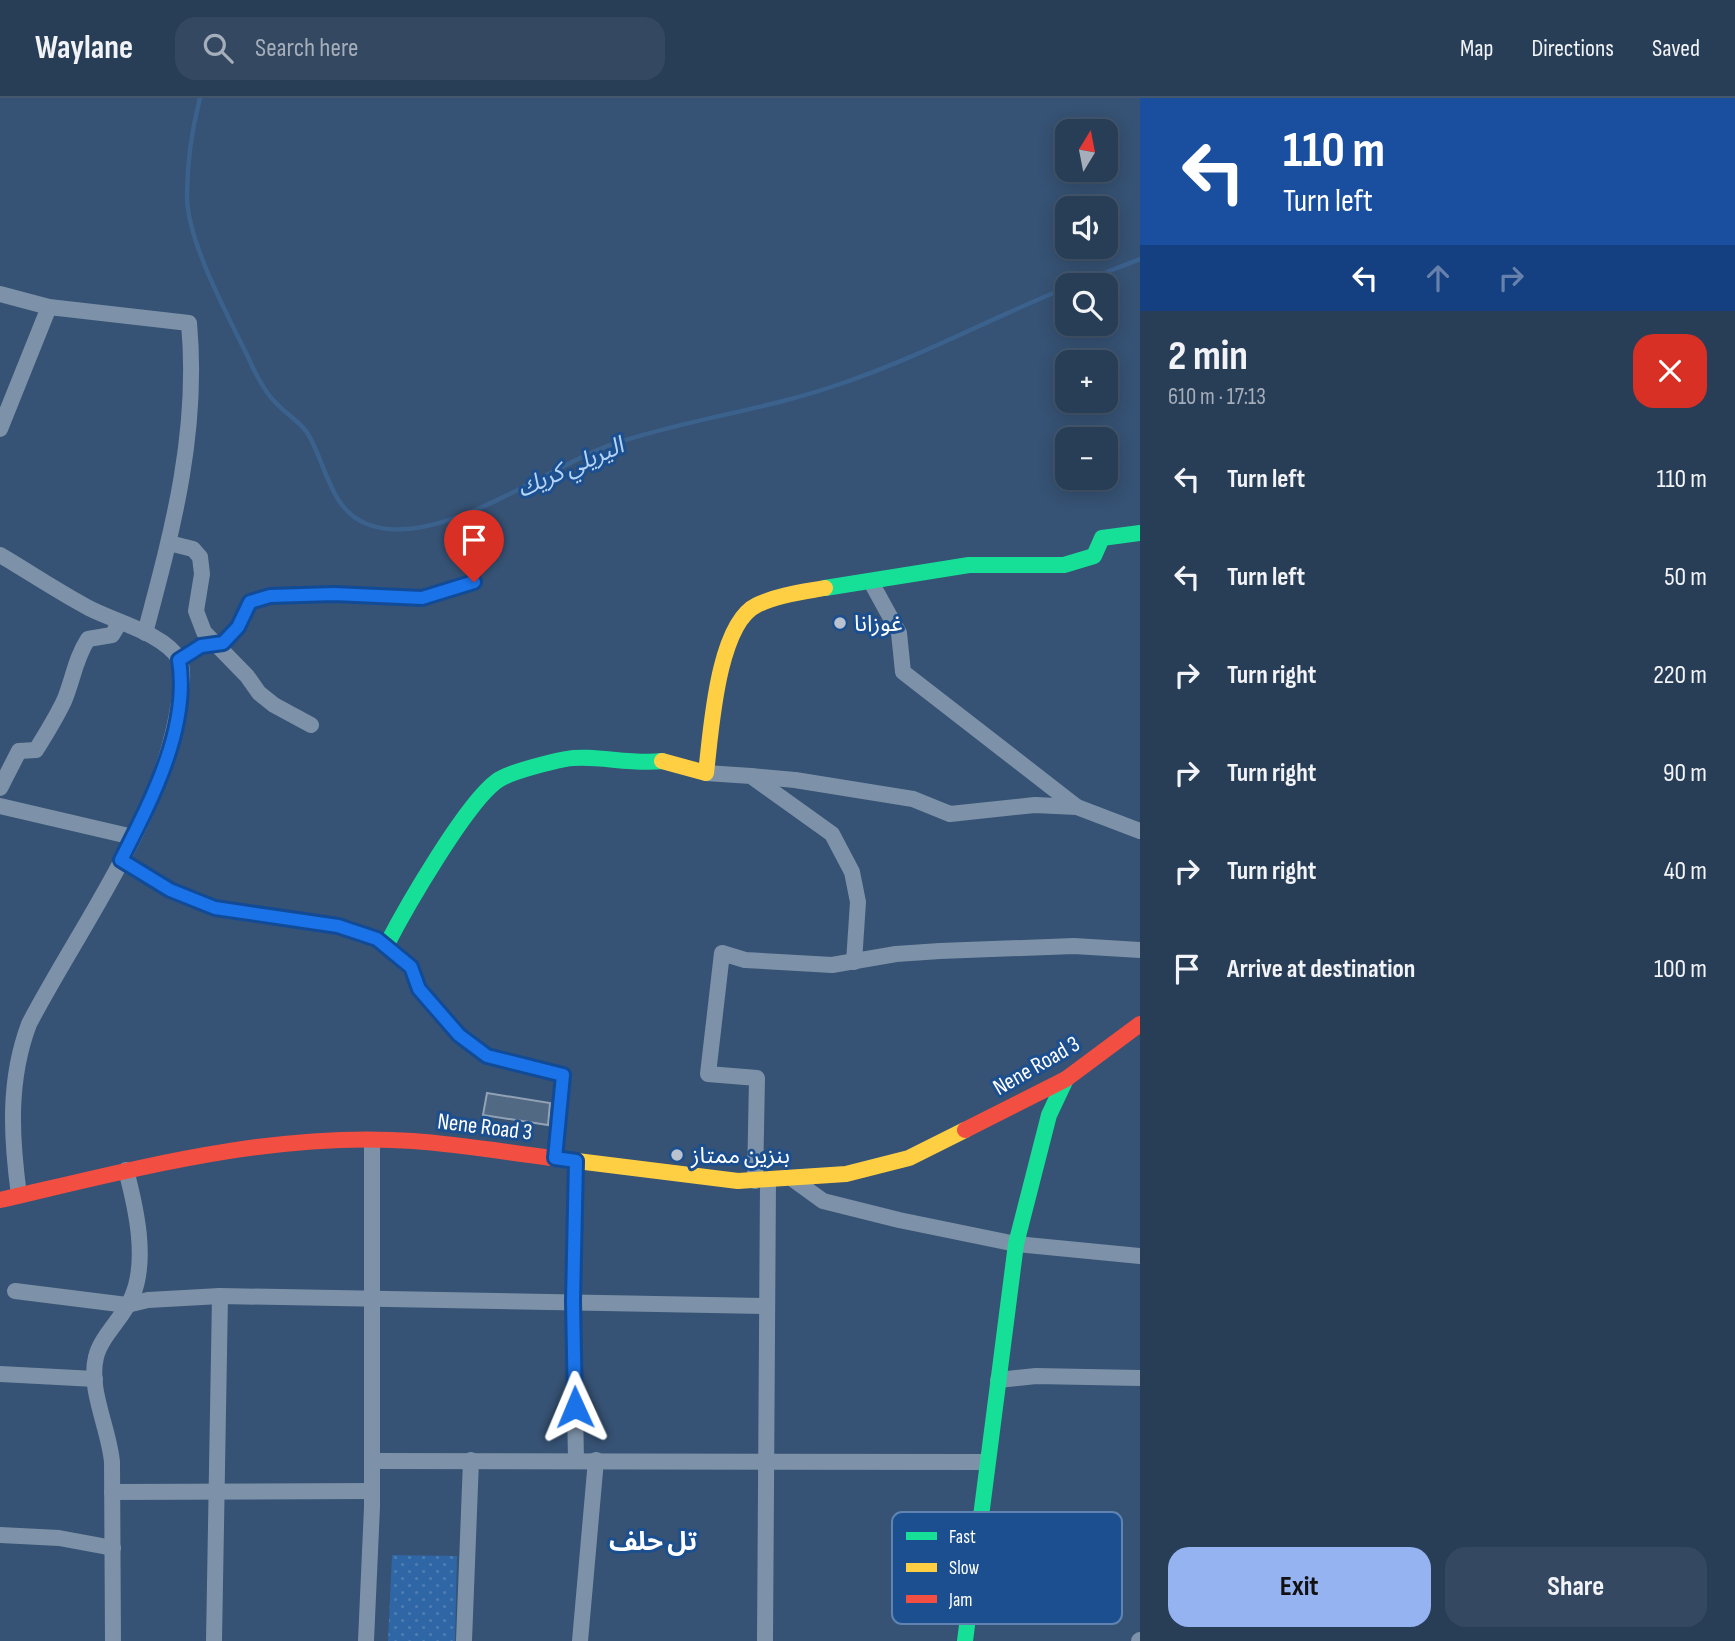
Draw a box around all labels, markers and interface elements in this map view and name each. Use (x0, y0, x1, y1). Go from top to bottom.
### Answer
search box (175, 17, 665, 80)
text: Waylane (35, 28, 133, 68)
icon: search (199, 29, 237, 67)
text: Search here (255, 33, 358, 64)
text: Map (1460, 34, 1493, 63)
text: Directions (1531, 34, 1614, 63)
text: Saved (1652, 34, 1700, 63)
north arrow (1055, 119, 1118, 182)
map controls (1055, 119, 1118, 490)
text: 110 m (1283, 122, 1385, 181)
icon: left (1168, 126, 1259, 217)
text: Turn left (1283, 182, 1373, 221)
button: sound (1055, 196, 1118, 259)
icon: left (1346, 259, 1384, 297)
icon: ahead (1419, 259, 1457, 297)
icon: right (1492, 259, 1530, 297)
button: search (1055, 273, 1118, 336)
text: 2 min (1168, 331, 1248, 382)
button: close (1633, 334, 1707, 408)
button: + (1055, 350, 1118, 413)
text: 610 m · 17:13 (1168, 383, 1266, 411)
button: − (1055, 427, 1118, 490)
water label: اليريلي كريك (512, 430, 631, 507)
icon: left (1168, 460, 1206, 498)
text: Turn left (1227, 464, 1305, 495)
text: 110 m (1656, 464, 1707, 495)
pin (444, 510, 504, 582)
icon: arrive (455, 521, 493, 559)
icon: left (1168, 558, 1206, 596)
text: Turn left (1227, 562, 1305, 593)
text: 50 m (1664, 562, 1707, 593)
place label: غوزانا (854, 610, 903, 638)
marker: غوزانا (832, 615, 848, 631)
icon: right (1168, 656, 1206, 694)
text: Turn right (1227, 660, 1316, 691)
text: 220 m (1653, 660, 1707, 691)
icon: right (1168, 754, 1206, 792)
text: Turn right (1227, 758, 1316, 789)
text: 90 m (1663, 758, 1707, 789)
icon: right (1168, 852, 1206, 890)
text: Turn right (1227, 856, 1316, 887)
text: 40 m (1664, 856, 1707, 887)
icon: arrive (1168, 950, 1206, 988)
text: Arrive at destination (1227, 954, 1415, 985)
text: 100 m (1654, 954, 1707, 985)
street label: Nene Road 3 (988, 1030, 1085, 1102)
street label: Nene Road 3 (436, 1107, 534, 1147)
place label: بنزين ممتاز (690, 1142, 790, 1170)
marker: بنزين ممتاز (669, 1147, 685, 1163)
position arrow (538, 1370, 612, 1444)
legend (892, 1512, 1122, 1624)
text: Fast (949, 1526, 976, 1549)
district label: تل حلف (609, 1527, 697, 1558)
button: Exit (1168, 1547, 1431, 1627)
button: Share (1445, 1547, 1707, 1627)
text: Slow (949, 1557, 979, 1580)
text: Jam (948, 1589, 972, 1612)

